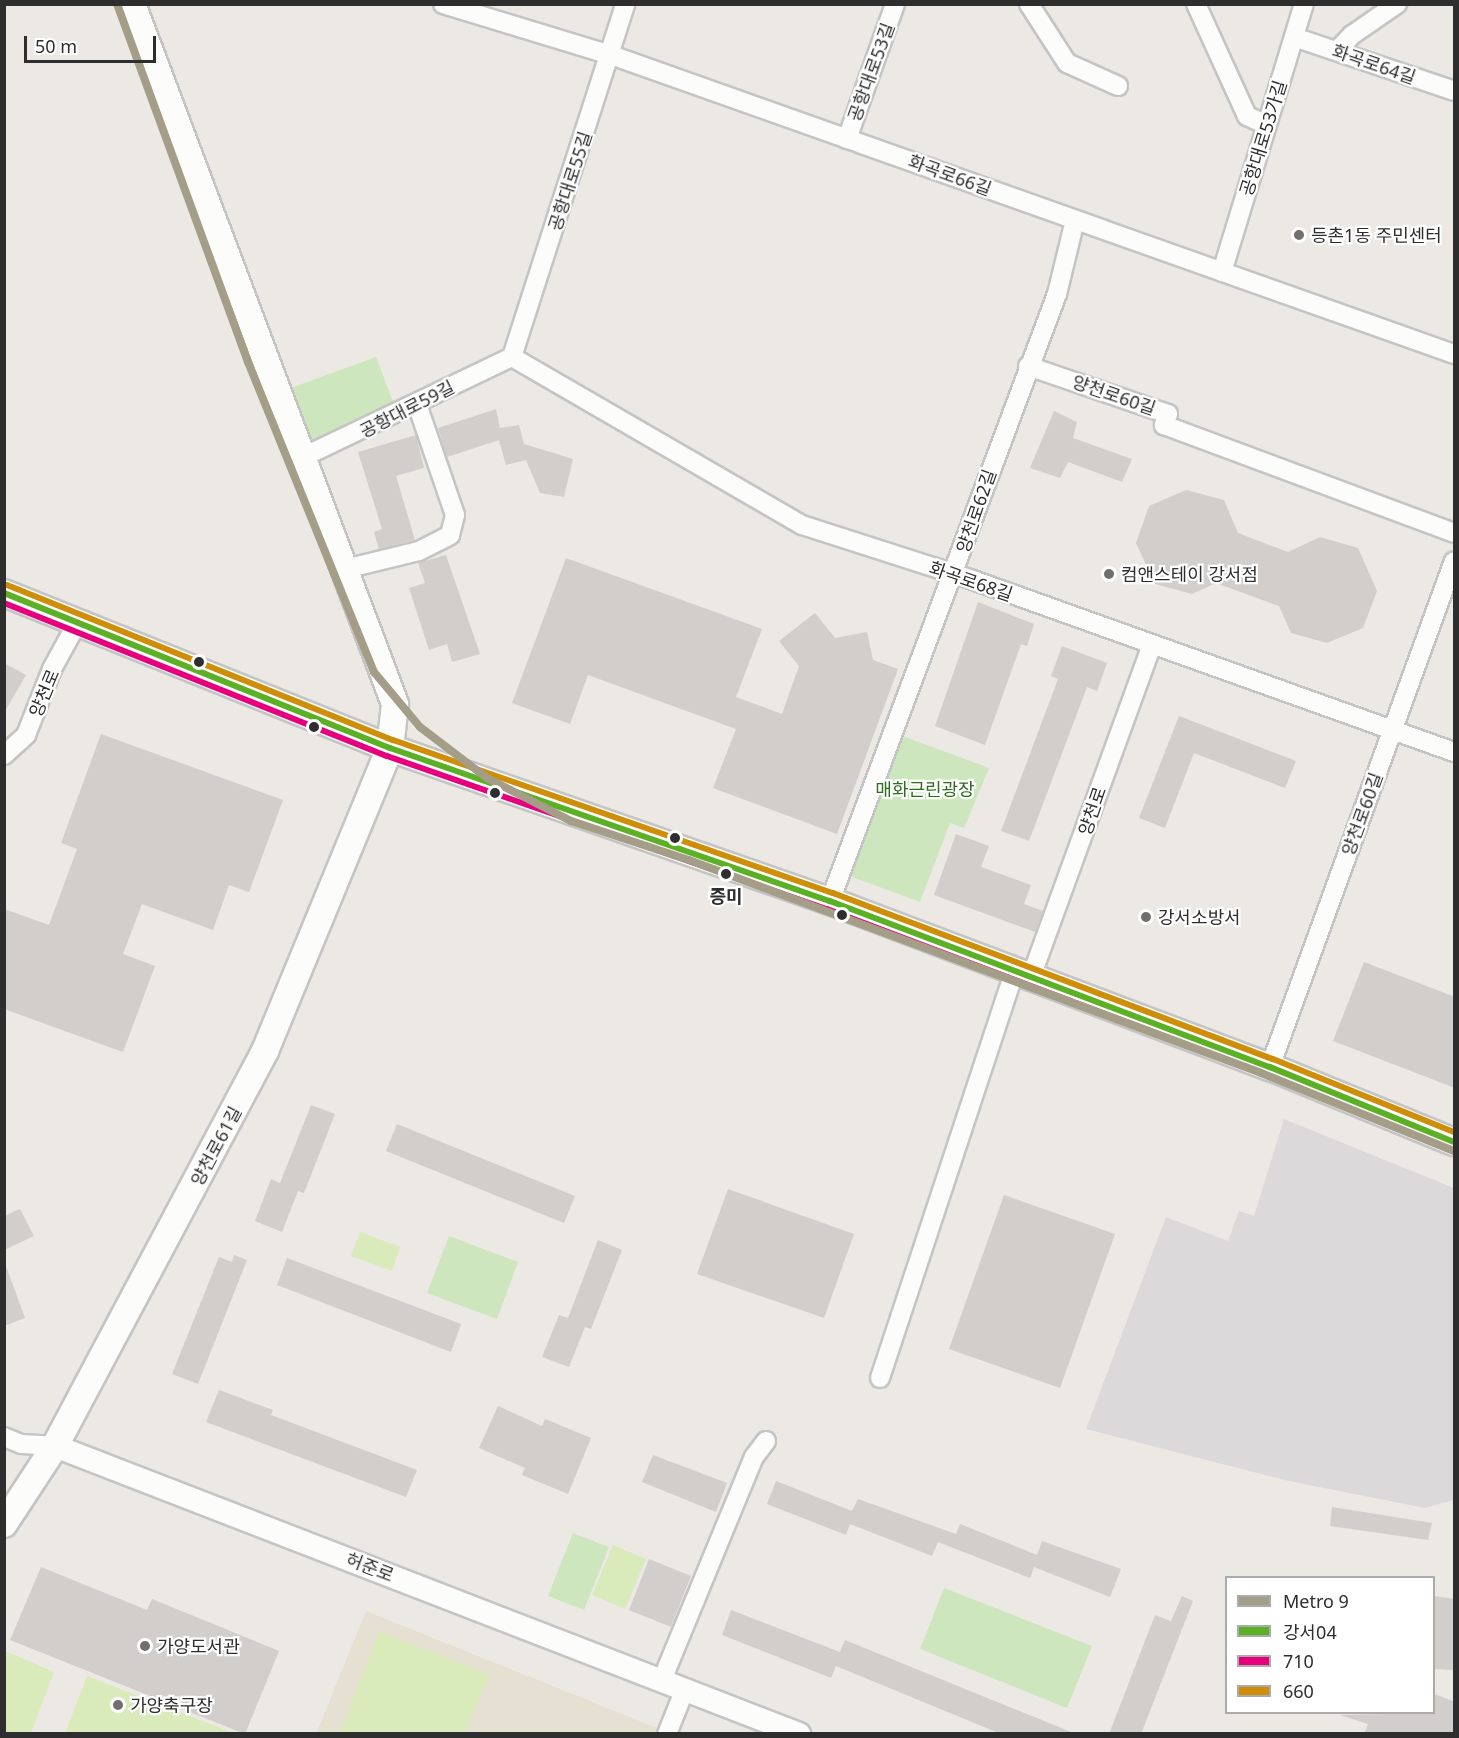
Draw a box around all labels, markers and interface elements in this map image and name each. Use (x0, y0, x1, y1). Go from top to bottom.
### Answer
street label: 공항대로53길 (843, 20, 899, 124)
scale bar (27, 24, 159, 62)
text: 50 m (35, 34, 77, 58)
street label: 화곡로64길 (1329, 40, 1419, 88)
street label: 공항대로53가길 (1235, 77, 1291, 199)
street label: 공항대로55길 (544, 128, 596, 234)
street label: 화곡로66길 (906, 150, 994, 200)
place label: 등촌1동 주민센터 (1311, 224, 1442, 246)
marker: 등촌1동 주민센터 (1292, 228, 1306, 242)
street label: 양천로60길 (1069, 371, 1159, 419)
street label: 공항대로59길 (356, 376, 458, 442)
street label: 양천로62길 (952, 466, 1000, 556)
street label: 화곡로68길 (926, 557, 1016, 605)
place label: 컴앤스테이 강서점 (1121, 563, 1258, 585)
marker: 컴앤스테이 강서점 (1102, 567, 1116, 581)
unlabelled marker (193, 656, 205, 668)
street label: 양천로 (24, 666, 64, 720)
unlabelled marker (308, 721, 320, 733)
street label: 양천로60길 (1337, 770, 1387, 858)
park label: 매화근린광장 (875, 778, 975, 800)
street label: 양천로 (1074, 784, 1110, 838)
unlabelled marker (489, 787, 501, 799)
unlabelled marker (669, 832, 681, 844)
marker: 증미 (717, 865, 735, 883)
place label: 증미 (709, 885, 743, 907)
place label: 강서소방서 (1158, 906, 1241, 928)
unlabelled marker (836, 909, 848, 921)
marker: 강서소방서 (1139, 910, 1153, 924)
street label: 양천로61길 (186, 1103, 246, 1189)
street label: 허준로 (343, 1548, 397, 1586)
legend (1225, 1576, 1435, 1714)
text: Metro 9 (1283, 1589, 1349, 1613)
text: 강서04 (1283, 1620, 1337, 1644)
place label: 가양도서관 (157, 1635, 240, 1657)
marker: 가양도서관 (138, 1639, 152, 1653)
text: 710 (1283, 1649, 1314, 1673)
text: 660 (1283, 1679, 1314, 1703)
place label: 가양축구장 (130, 1694, 213, 1716)
marker: 가양축구장 (111, 1698, 125, 1712)

